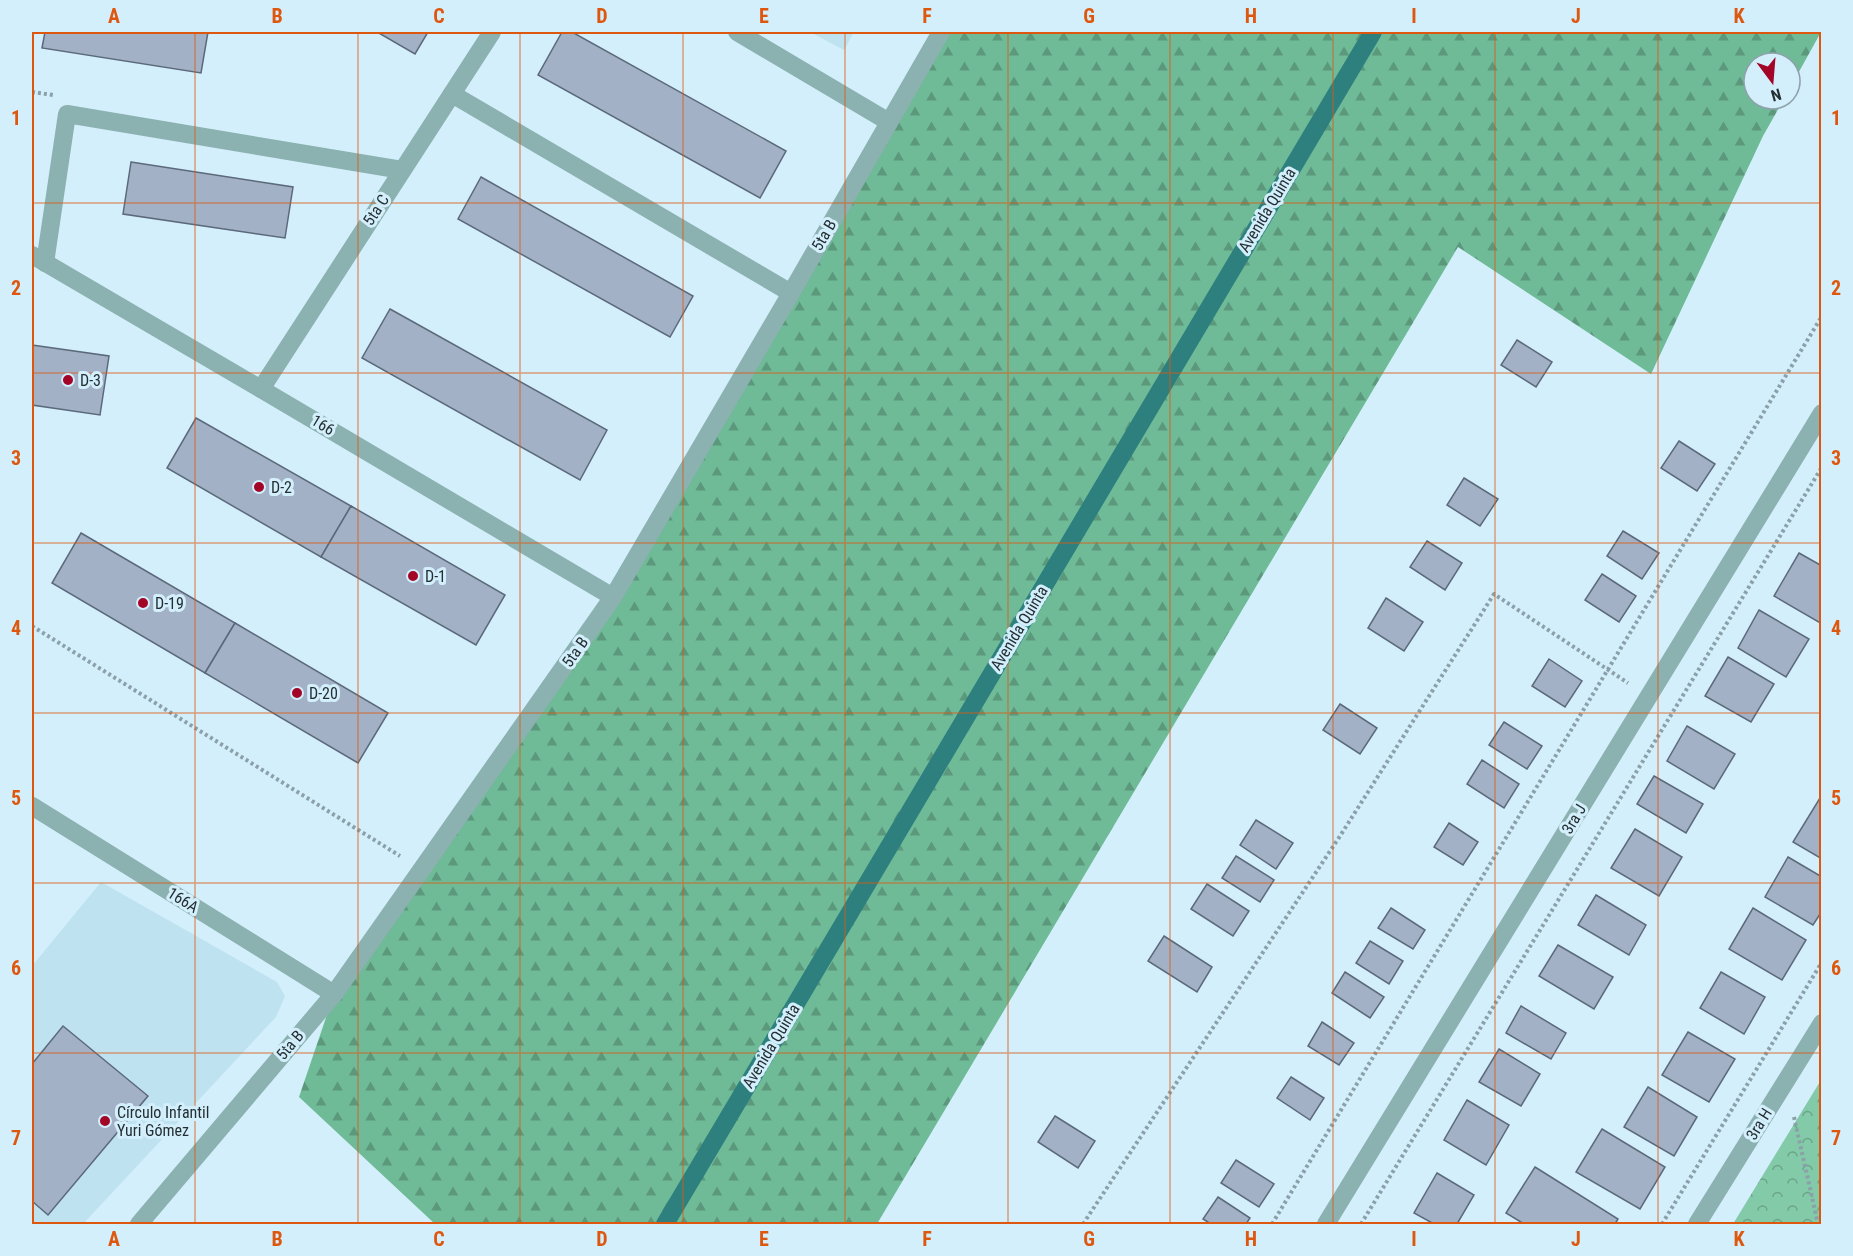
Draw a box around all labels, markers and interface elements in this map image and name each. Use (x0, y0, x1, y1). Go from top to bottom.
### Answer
text: A (108, 4, 120, 28)
text: B (271, 4, 283, 28)
text: C (433, 4, 445, 28)
text: D (596, 4, 608, 28)
text: E (759, 4, 769, 28)
text: F (922, 4, 932, 28)
text: G (1083, 4, 1095, 28)
text: H (1245, 4, 1257, 28)
text: I (1411, 4, 1417, 28)
text: J (1571, 4, 1581, 28)
text: K (1733, 4, 1745, 28)
north arrow (1742, 51, 1802, 111)
text: N (1769, 84, 1783, 105)
text: 1 (11, 106, 21, 130)
text: 1 (1831, 106, 1841, 130)
street label: Avenida Quinta (1234, 164, 1300, 256)
street label: 5ta C (359, 191, 393, 229)
street label: 5ta B (808, 216, 840, 254)
text: 2 (11, 276, 21, 300)
text: 2 (1831, 276, 1841, 300)
place label: D-3 (80, 371, 101, 390)
marker: D-3 (61, 373, 75, 387)
street label: 166 (308, 411, 338, 439)
text: 3 (11, 446, 21, 470)
text: 3 (1831, 446, 1841, 470)
place label: D-2 (271, 478, 292, 497)
marker: D-2 (252, 480, 266, 494)
place label: D-1 (425, 567, 446, 586)
marker: D-1 (406, 569, 420, 583)
street label: Avenida Quinta (986, 582, 1052, 674)
place label: D-19 (155, 594, 184, 613)
marker: D-19 (136, 596, 150, 610)
text: 4 (11, 616, 21, 640)
text: 4 (1831, 616, 1841, 640)
street label: 5ta B (558, 633, 592, 671)
place label: D-20 (309, 684, 338, 703)
marker: D-20 (290, 686, 304, 700)
text: 5 (11, 786, 21, 810)
text: 5 (1831, 786, 1841, 810)
street label: 3ra J (1558, 801, 1590, 837)
street label: 166A (164, 883, 202, 917)
text: 6 (11, 956, 21, 980)
text: 6 (1831, 956, 1841, 980)
street label: Avenida Quinta (738, 1000, 804, 1092)
street label: 5ta B (272, 1026, 308, 1064)
place label: Círculo Infantil Yuri Gómez (117, 1103, 209, 1140)
street label: 3ra H (1742, 1105, 1776, 1143)
marker: Círculo Infantil Yuri Gómez (98, 1114, 112, 1128)
text: 7 (11, 1126, 21, 1150)
text: 7 (1831, 1126, 1841, 1150)
text: A (108, 1227, 120, 1251)
text: B (271, 1227, 283, 1251)
text: C (433, 1227, 445, 1251)
text: D (596, 1227, 608, 1251)
text: E (759, 1227, 769, 1251)
text: F (922, 1227, 932, 1251)
text: G (1083, 1227, 1095, 1251)
text: H (1245, 1227, 1257, 1251)
text: I (1411, 1227, 1417, 1251)
text: J (1571, 1227, 1581, 1251)
text: K (1733, 1227, 1745, 1251)

